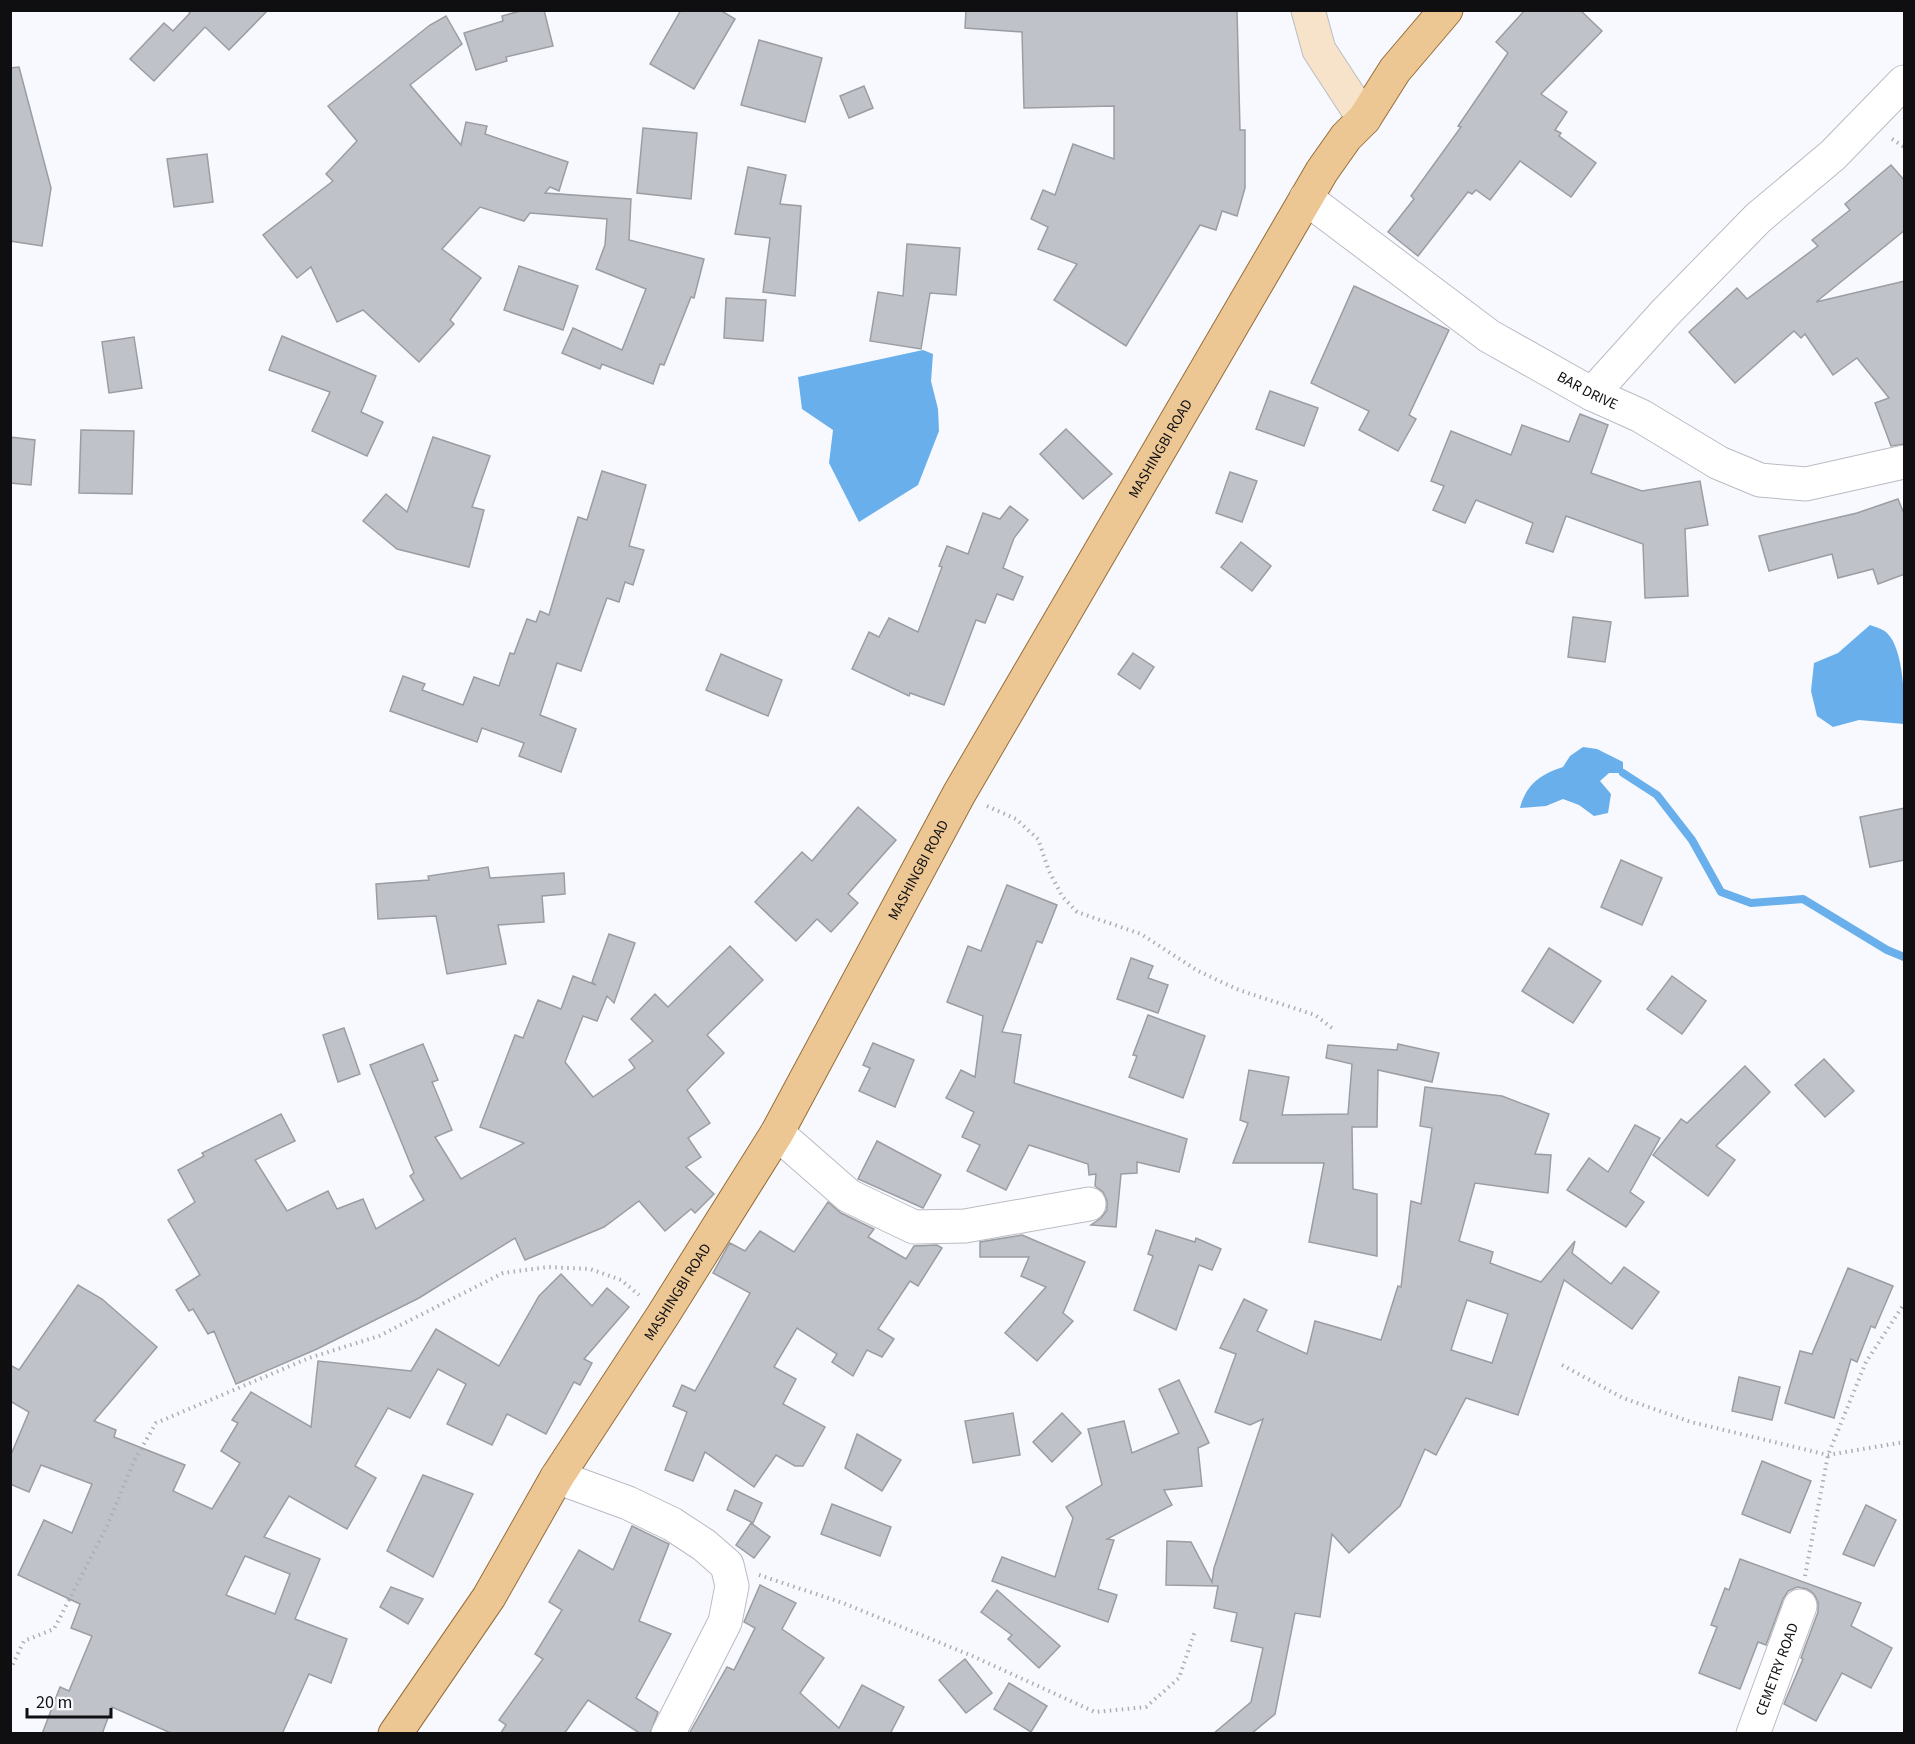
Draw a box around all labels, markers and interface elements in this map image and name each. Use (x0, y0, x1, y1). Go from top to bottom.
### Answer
street label: BAR DRIVE (1553, 366, 1622, 415)
street label: MASHINGBI ROAD (1123, 395, 1197, 502)
street label: MASHINGBI ROAD (883, 816, 954, 924)
street label: MASHINGBI ROAD (639, 1239, 716, 1344)
street label: CEMETRY ROAD (1750, 1620, 1803, 1719)
scale bar (27, 1681, 111, 1719)
text: 20 m (36, 1690, 72, 1715)

